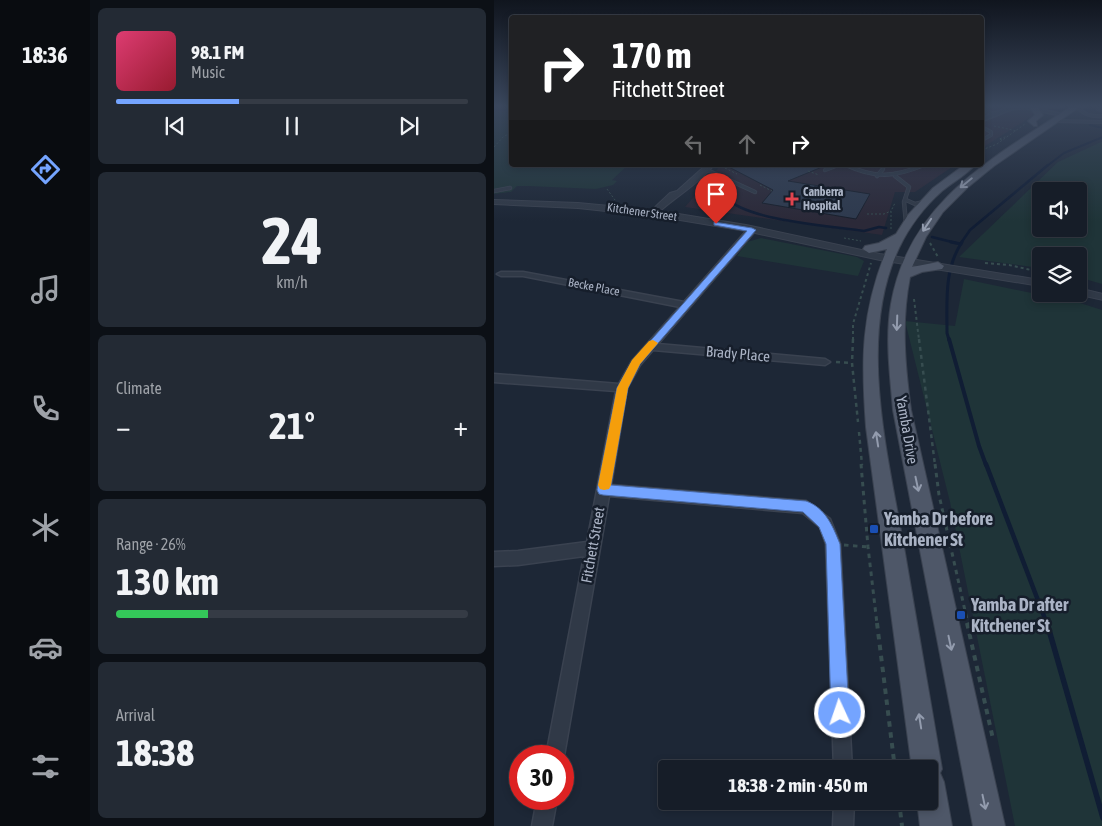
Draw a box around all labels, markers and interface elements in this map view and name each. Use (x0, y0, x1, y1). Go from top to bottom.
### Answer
icon: right (529, 35, 594, 100)
text: 170 m (612, 35, 691, 75)
text: 98.1 FM (191, 41, 244, 63)
text: 18:36 (22, 42, 68, 68)
text: Music (191, 63, 225, 81)
text: Fitchett Street (612, 76, 725, 102)
icon: previous (161, 112, 189, 140)
icon: pause (278, 112, 306, 140)
icon: next (395, 112, 423, 140)
icon: left (680, 130, 708, 158)
icon: ahead (733, 130, 761, 158)
icon: right (786, 130, 814, 158)
icon: directions (28, 152, 63, 187)
pin (695, 173, 737, 224)
one-way arrow (960, 177, 973, 188)
icon: arrive (702, 180, 730, 208)
map controls (1032, 182, 1087, 302)
button: sound (1032, 182, 1087, 237)
place label: Canberra Hospital (803, 185, 844, 213)
marker: Canberra Hospital (785, 192, 799, 206)
street label: Kitchener Street (606, 200, 678, 224)
text: 24 (261, 203, 323, 278)
one-way arrow (922, 218, 932, 232)
button: layers (1032, 247, 1087, 302)
icon: music (28, 272, 63, 307)
text: km/h (276, 273, 308, 291)
street label: Becke Place (567, 275, 621, 299)
one-way arrow (892, 314, 902, 331)
street label: Brady Place (705, 342, 771, 365)
text: Climate (116, 379, 162, 397)
icon: phone (28, 391, 63, 426)
street label: Yamba Drive (893, 395, 922, 465)
text: 21° (269, 404, 315, 447)
text: − (116, 410, 131, 442)
text: + (453, 410, 468, 442)
one-way arrow (871, 431, 881, 447)
one-way arrow (913, 475, 922, 491)
street label: Fitchett Street (577, 506, 608, 584)
place label: Yamba Dr before Kitchener St (883, 508, 993, 550)
icon: climate (28, 510, 63, 545)
marker: Yamba Dr before Kitchener St (868, 523, 880, 535)
text: Range · 26% (116, 535, 186, 553)
text: 130 km (116, 560, 219, 603)
place label: Yamba Dr after Kitchener St (970, 594, 1069, 636)
marker: Yamba Dr after Kitchener St (955, 609, 967, 621)
icon: car (28, 630, 63, 665)
one-way arrow (946, 635, 955, 651)
position arrow (813, 686, 865, 738)
text: Arrival (116, 706, 155, 724)
one-way arrow (914, 713, 924, 729)
text: 18:38 (116, 731, 194, 774)
speed limit sign: 30 (509, 745, 574, 810)
icon: filters (28, 749, 63, 784)
text: 18:38 · 2 min · 450 m (728, 774, 868, 796)
one-way arrow (980, 793, 989, 809)

